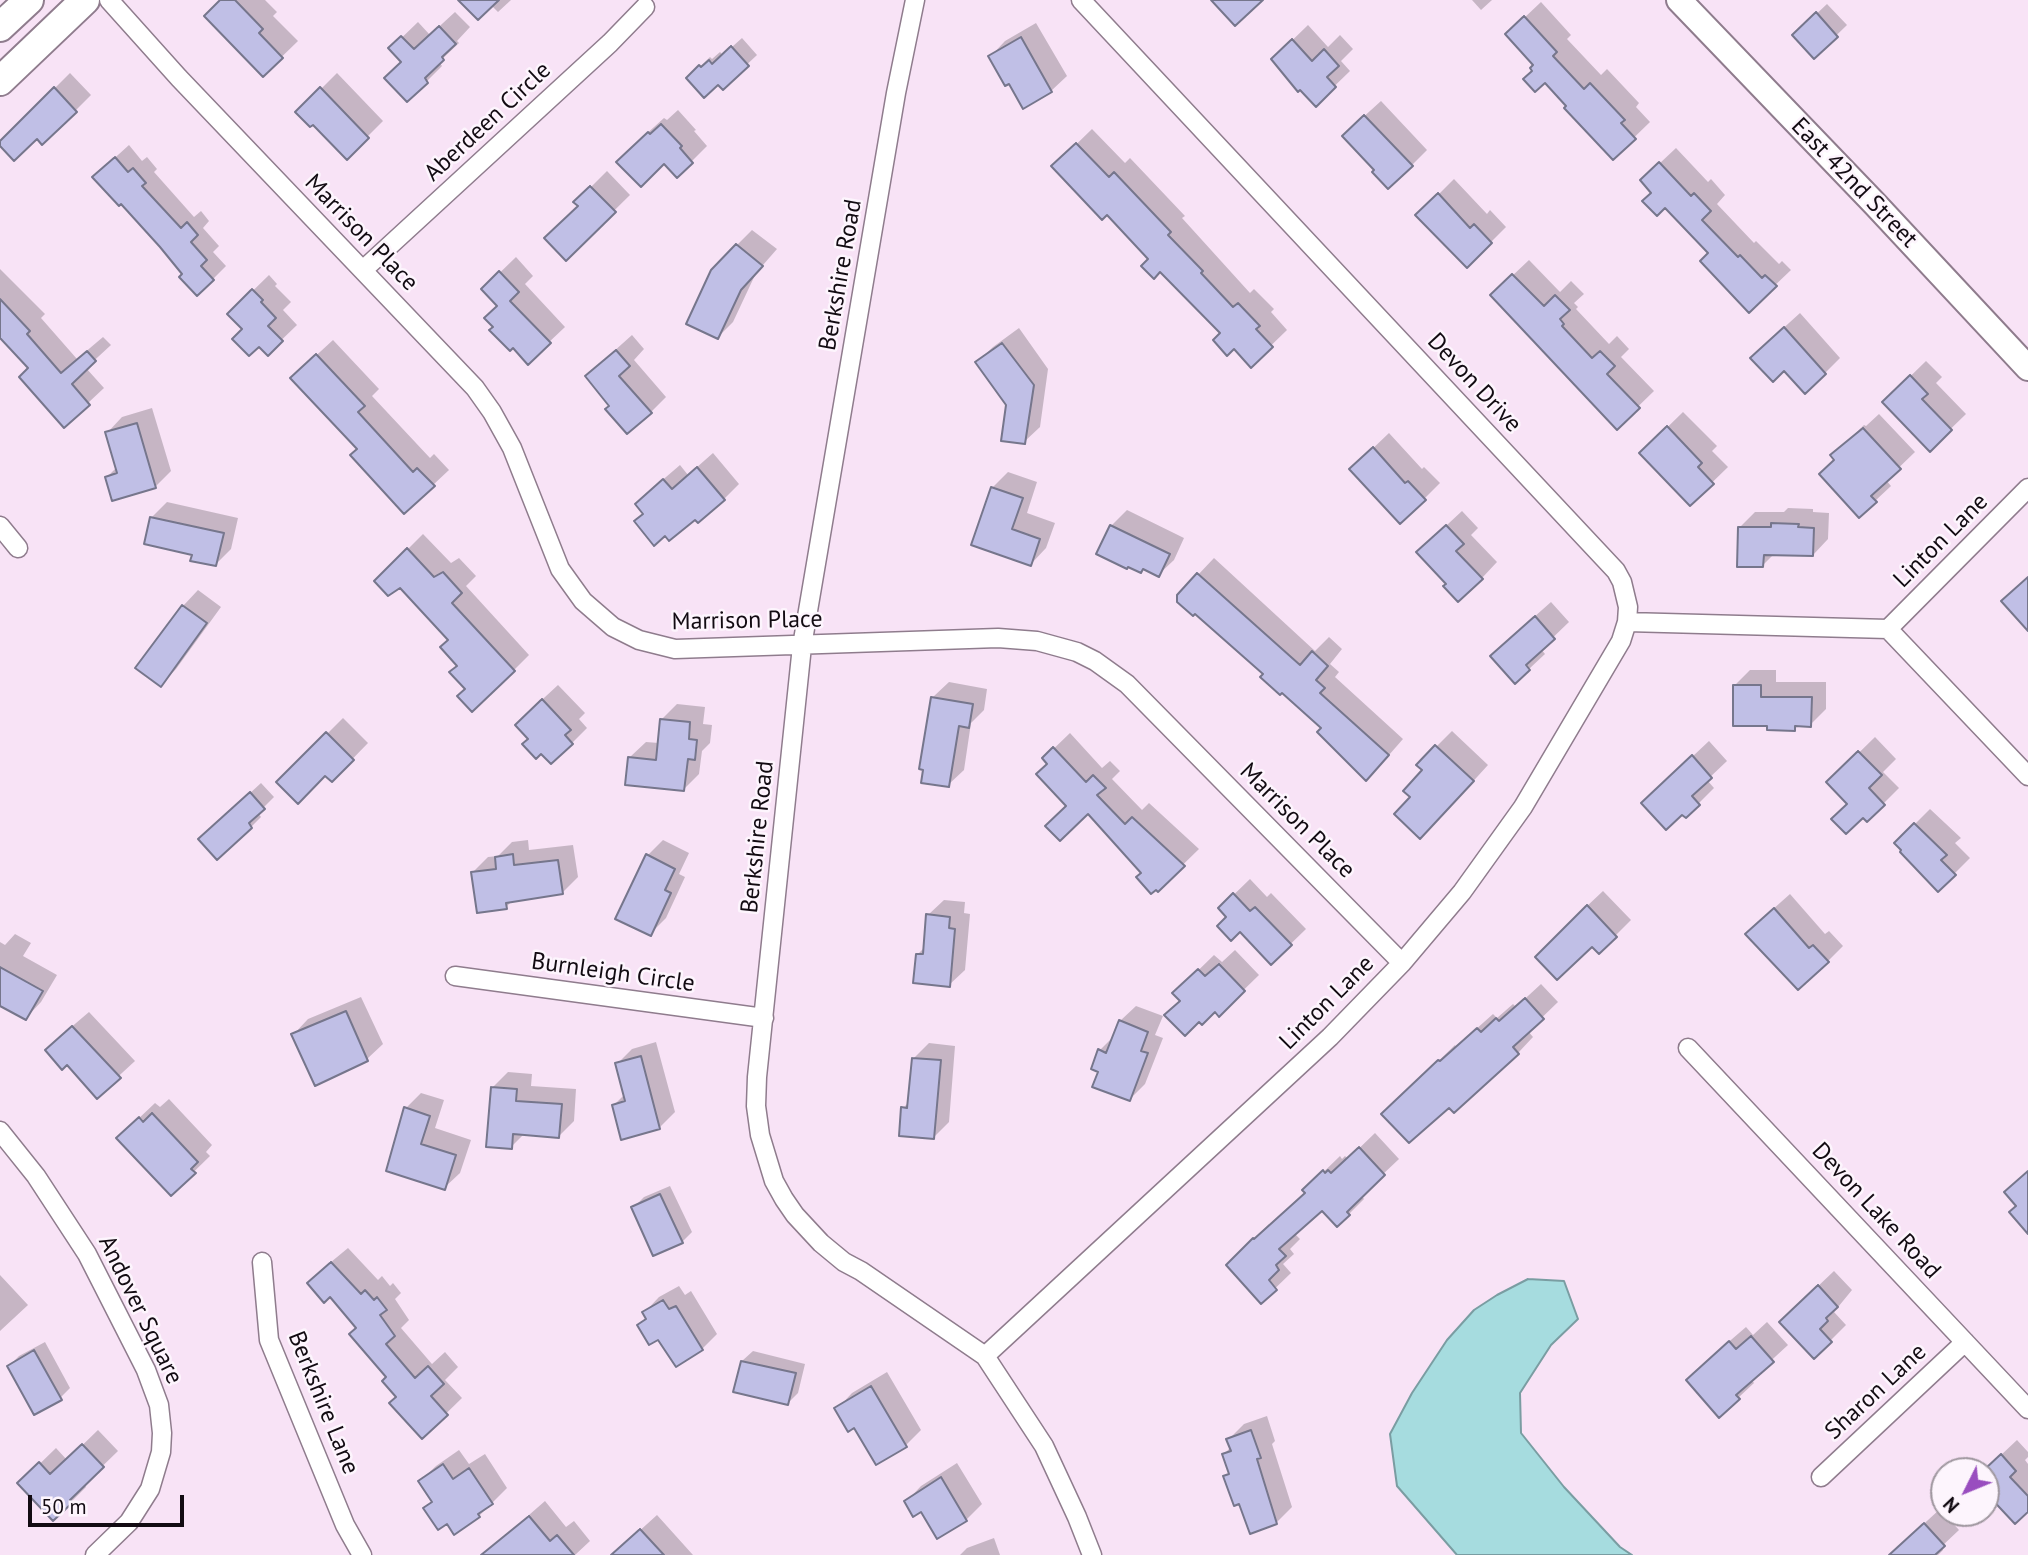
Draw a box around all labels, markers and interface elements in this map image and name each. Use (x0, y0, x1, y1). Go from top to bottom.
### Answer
street label: Aberdeen Circle (419, 56, 557, 188)
street label: East 42nd Street (1785, 112, 1923, 254)
street label: Marrison Place (298, 169, 424, 297)
street label: Berkshire Road (814, 197, 868, 353)
street label: Devon Drive (1421, 328, 1527, 438)
street label: Linton Lane (1888, 488, 1994, 594)
street label: Marrison Place (671, 605, 823, 637)
street label: Marrison Place (1233, 757, 1361, 885)
street label: Berkshire Road (736, 759, 780, 915)
street label: Burnleigh Circle (529, 947, 697, 999)
street label: Linton Lane (1274, 950, 1380, 1056)
street label: Devon Lake Road (1806, 1137, 1946, 1285)
street label: Andover Square (92, 1231, 188, 1389)
street label: Berkshire Lane (281, 1327, 365, 1479)
street label: Sharon Lane (1820, 1338, 1932, 1446)
north arrow (1930, 1457, 2000, 1527)
scale bar (32, 1482, 187, 1526)
text: N (1938, 1492, 1964, 1518)
text: 50 m (41, 1493, 87, 1520)

